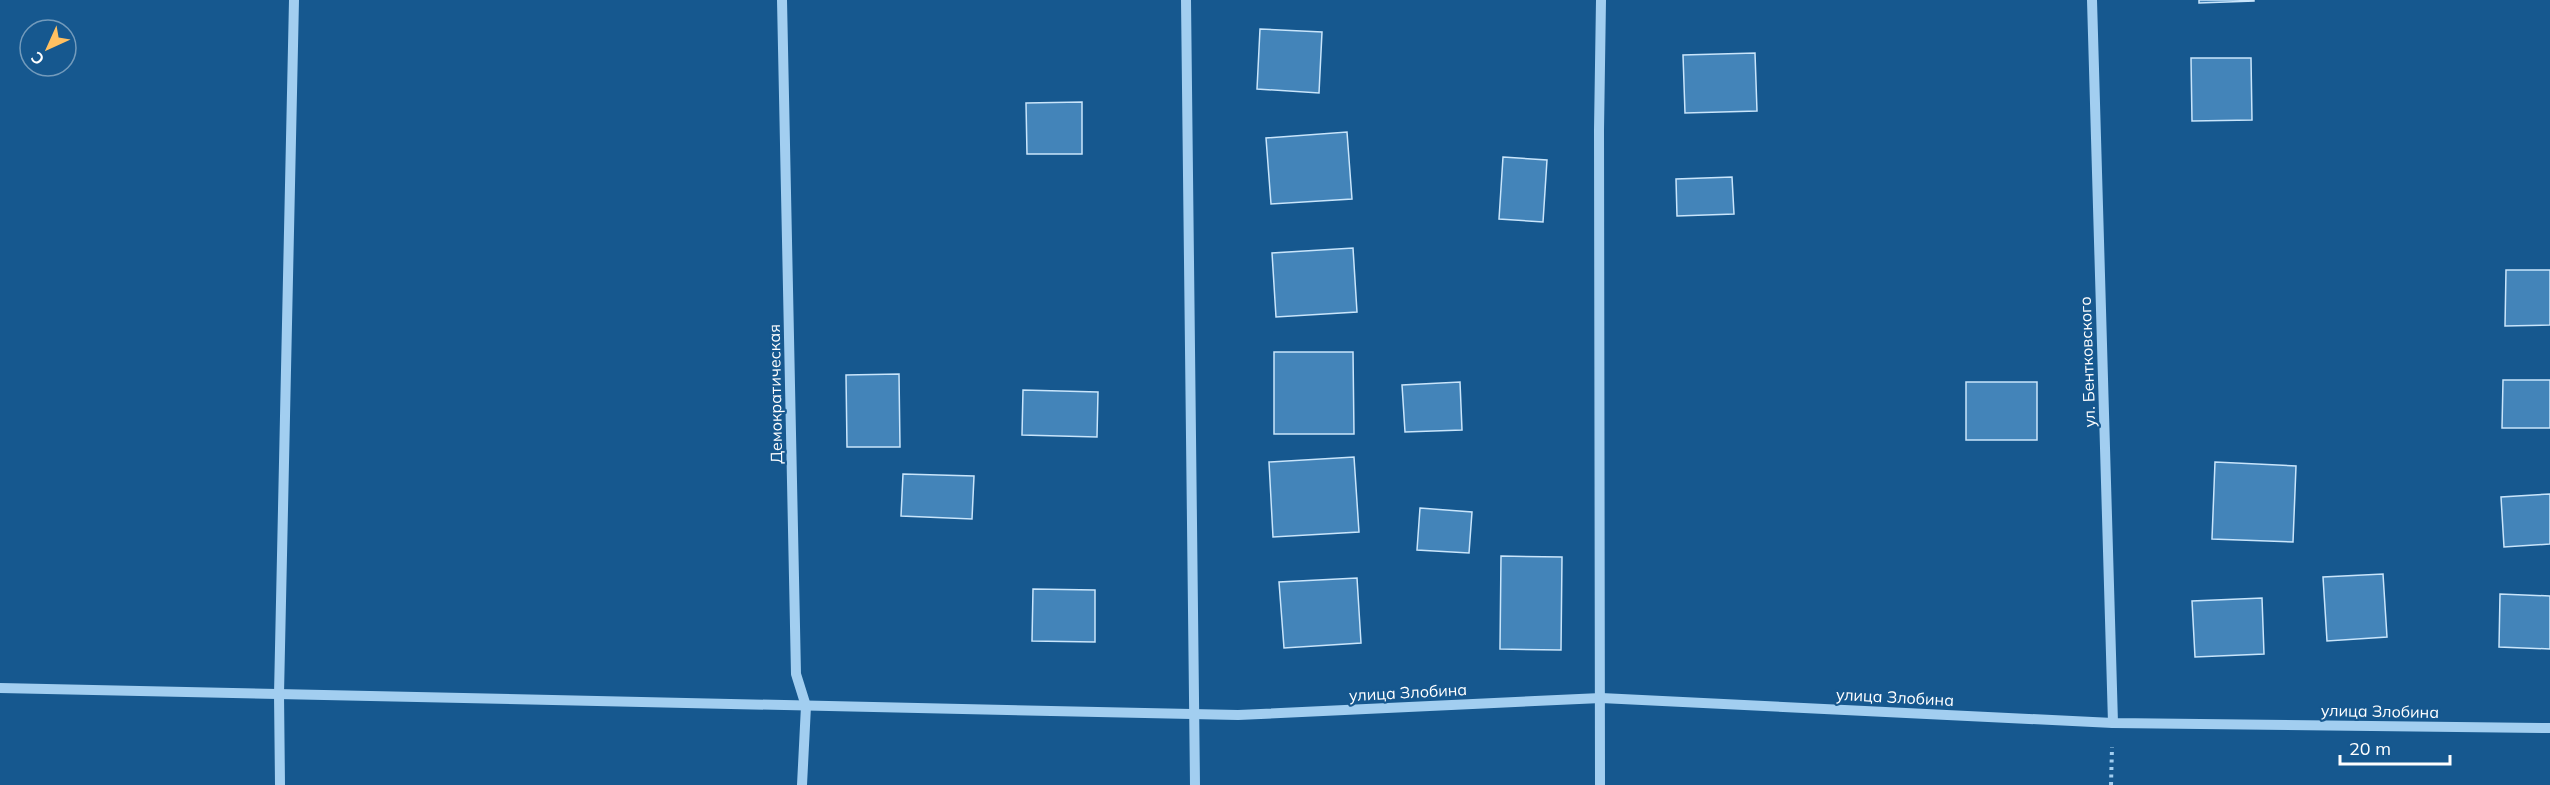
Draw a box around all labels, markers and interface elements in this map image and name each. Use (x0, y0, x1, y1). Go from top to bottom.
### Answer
north arrow (18, 18, 78, 78)
text: С (26, 48, 48, 70)
street label: ул. Бентковского (2075, 296, 2099, 428)
street label: Демократическая (764, 324, 786, 464)
street label: улица Злобина (1349, 679, 1467, 705)
street label: улица Злобина (1836, 684, 1954, 710)
street label: улица Злобина (2321, 700, 2439, 722)
scale bar (2340, 728, 2450, 766)
text: 20 m (2349, 737, 2391, 760)

